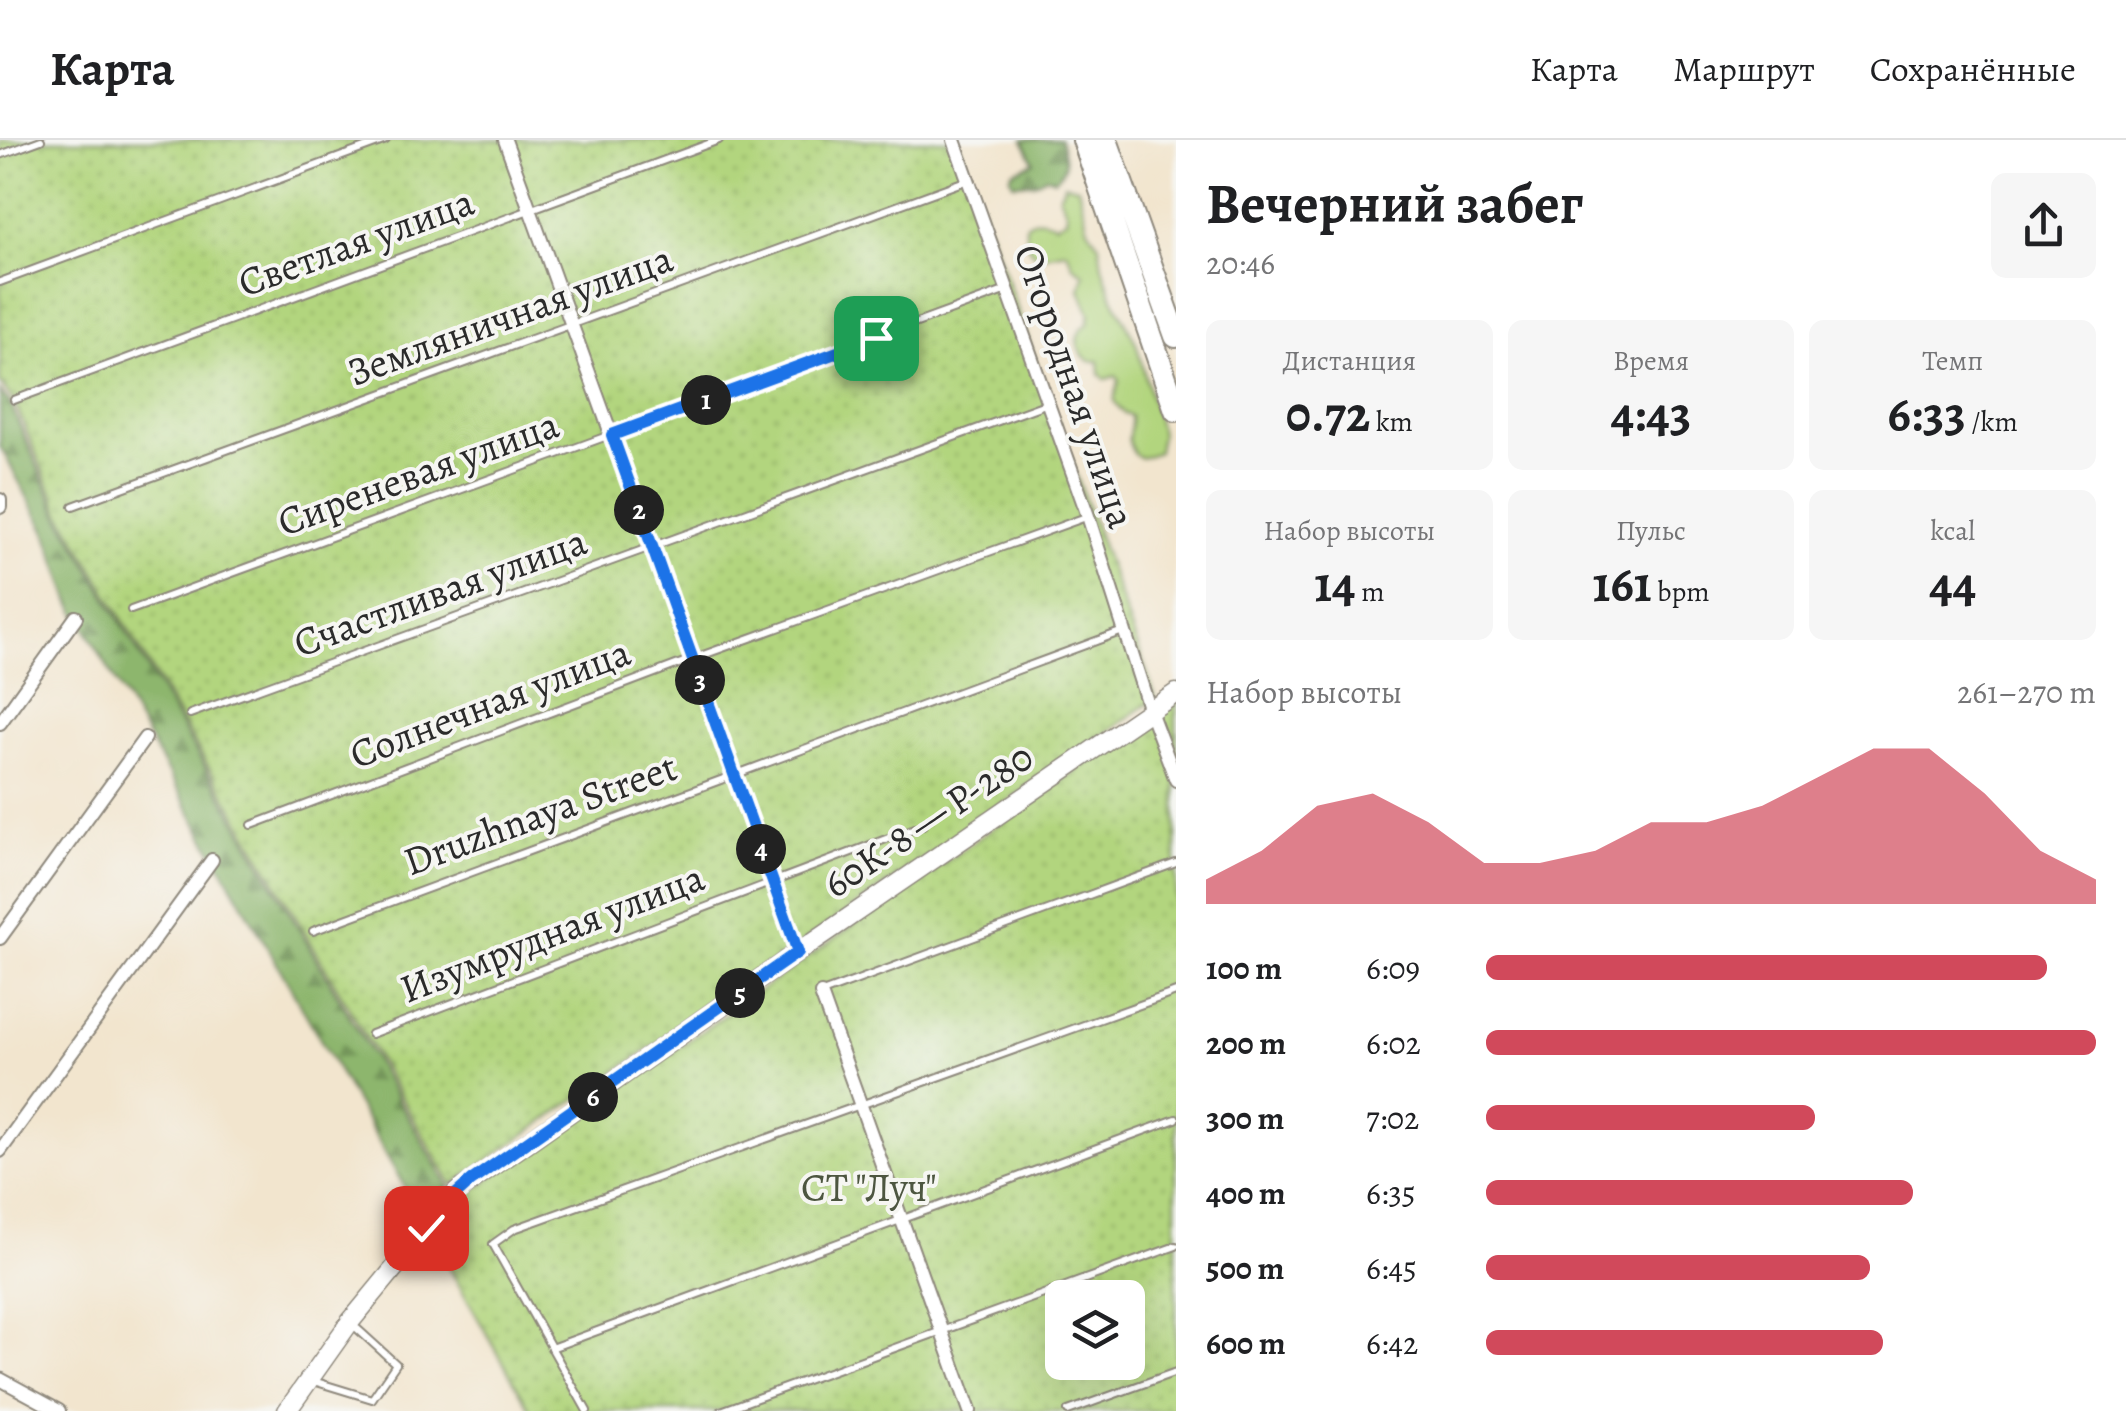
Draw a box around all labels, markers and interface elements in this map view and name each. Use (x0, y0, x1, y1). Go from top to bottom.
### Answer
text: Карта (50, 36, 175, 102)
text: Карта (1530, 45, 1618, 93)
text: Маршрут (1673, 45, 1815, 93)
text: Сохранённые (1870, 45, 2076, 93)
text: Вечерний забег (1206, 166, 1584, 241)
button: share (1991, 173, 2096, 278)
street label: Светлая улица (231, 174, 482, 310)
street label: Земляничная улица (340, 230, 681, 399)
street label: Огородная улица (1001, 237, 1149, 536)
text: 20:46 (1206, 241, 1275, 285)
pin (834, 296, 919, 381)
icon: arrive (849, 311, 904, 366)
text: Дистанция (1283, 342, 1416, 380)
text: Время (1613, 342, 1689, 380)
text: Темп (1922, 342, 1983, 380)
pin: 1 (681, 375, 731, 425)
text: 0.72 (1286, 380, 1370, 448)
text: 4:43 (1611, 380, 1691, 448)
text: 6:33 (1888, 380, 1966, 448)
text: 1 (701, 381, 711, 419)
street label: Сиреневая улица (270, 396, 567, 549)
text: km (1370, 403, 1413, 441)
text: /km (1966, 403, 2018, 441)
pin: 2 (614, 485, 664, 535)
text: 2 (632, 491, 646, 529)
text: Набор высоты (1264, 512, 1435, 550)
text: Пульс (1616, 512, 1686, 550)
text: kcal (1930, 512, 1975, 550)
street label: Счастливая улица (286, 513, 595, 670)
text: 14 (1314, 550, 1356, 618)
text: 161 (1592, 550, 1652, 618)
text: 44 (1929, 550, 1976, 618)
text: m (1356, 573, 1384, 611)
text: bpm (1652, 573, 1710, 611)
street label: Солнечная улица (342, 624, 639, 782)
pin: 3 (675, 655, 725, 705)
text: 3 (694, 661, 706, 699)
text: Набор высоты (1206, 670, 1402, 714)
text: 261–270 m (1957, 670, 2096, 714)
street label: 60К-8 — Р-280 (812, 729, 1044, 911)
street label: Druzhnaya Street (396, 739, 684, 889)
pin: 4 (736, 824, 786, 874)
text: 4 (754, 830, 768, 868)
street label: Изумрудная улица (392, 850, 712, 1016)
text: 100 m (1206, 946, 1282, 990)
text: 6:09 (1366, 946, 1420, 990)
pin: 5 (715, 968, 765, 1018)
text: 5 (734, 974, 746, 1012)
text: 200 m (1206, 1021, 1286, 1065)
text: 6:02 (1366, 1021, 1421, 1065)
pin: 6 (568, 1072, 618, 1122)
text: 6 (586, 1078, 600, 1116)
text: 300 m (1206, 1096, 1284, 1140)
text: 7:02 (1366, 1096, 1419, 1140)
park label: СТ "Луч" (801, 1160, 937, 1215)
text: 400 m (1206, 1171, 1286, 1215)
text: 6:35 (1366, 1171, 1415, 1215)
pin (384, 1186, 469, 1271)
icon: check (399, 1201, 454, 1256)
text: 500 m (1206, 1246, 1284, 1290)
text: 6:45 (1366, 1246, 1417, 1290)
map controls (1045, 1280, 1145, 1380)
button: layers (1045, 1280, 1145, 1380)
text: 600 m (1206, 1321, 1286, 1365)
text: 6:42 (1366, 1321, 1418, 1365)

